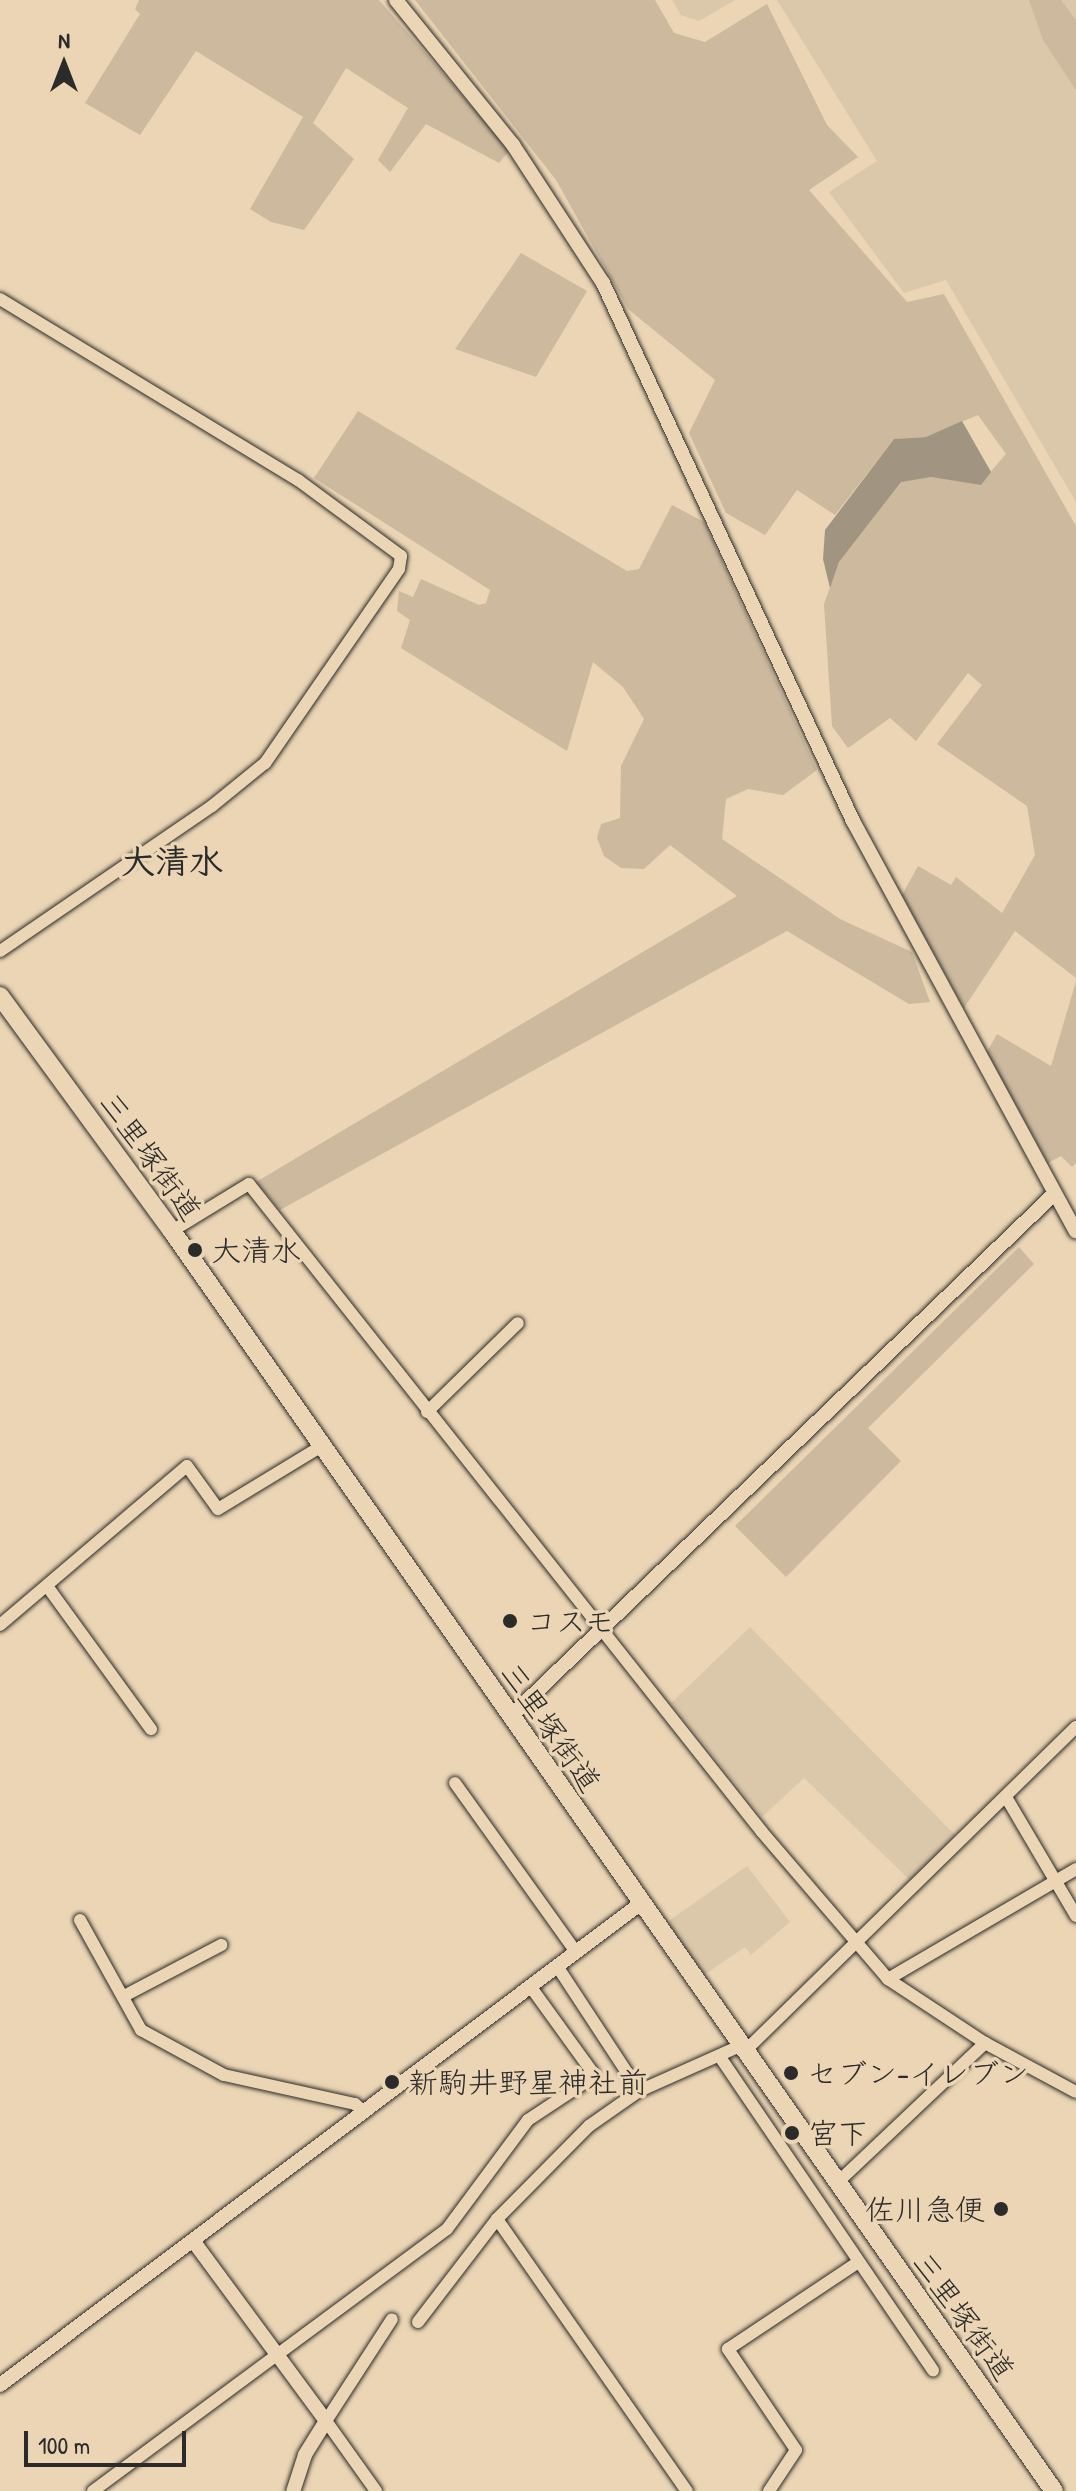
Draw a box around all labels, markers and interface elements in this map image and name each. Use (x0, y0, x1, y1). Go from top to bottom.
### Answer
north arrow (24, 24, 104, 104)
text: N (58, 25, 70, 55)
district label: 大清水 (121, 842, 223, 882)
street label: 三里塚街道 (92, 1085, 210, 1227)
place label: 大清水 (211, 1232, 301, 1268)
marker: 大清水 (186, 1241, 204, 1259)
place label: コスモ (526, 1603, 616, 1639)
marker: コスモ (501, 1612, 519, 1630)
street label: 三里塚街道 (493, 1655, 609, 1799)
place label: セブン-イレブン (807, 2055, 1029, 2091)
place label: 新駒井野星神社前 (408, 2064, 648, 2100)
marker: セブン-イレブン (782, 2064, 800, 2082)
marker: 新駒井野星神社前 (383, 2073, 401, 2091)
place label: 宮下 (808, 2115, 868, 2151)
marker: 宮下 (783, 2124, 801, 2142)
place label: 佐川急便 (865, 2191, 985, 2227)
marker: 佐川急便 (992, 2200, 1010, 2218)
street label: 三里塚街道 (905, 2245, 1023, 2387)
scale bar (28, 2415, 190, 2465)
text: 100 m (38, 2429, 90, 2461)

